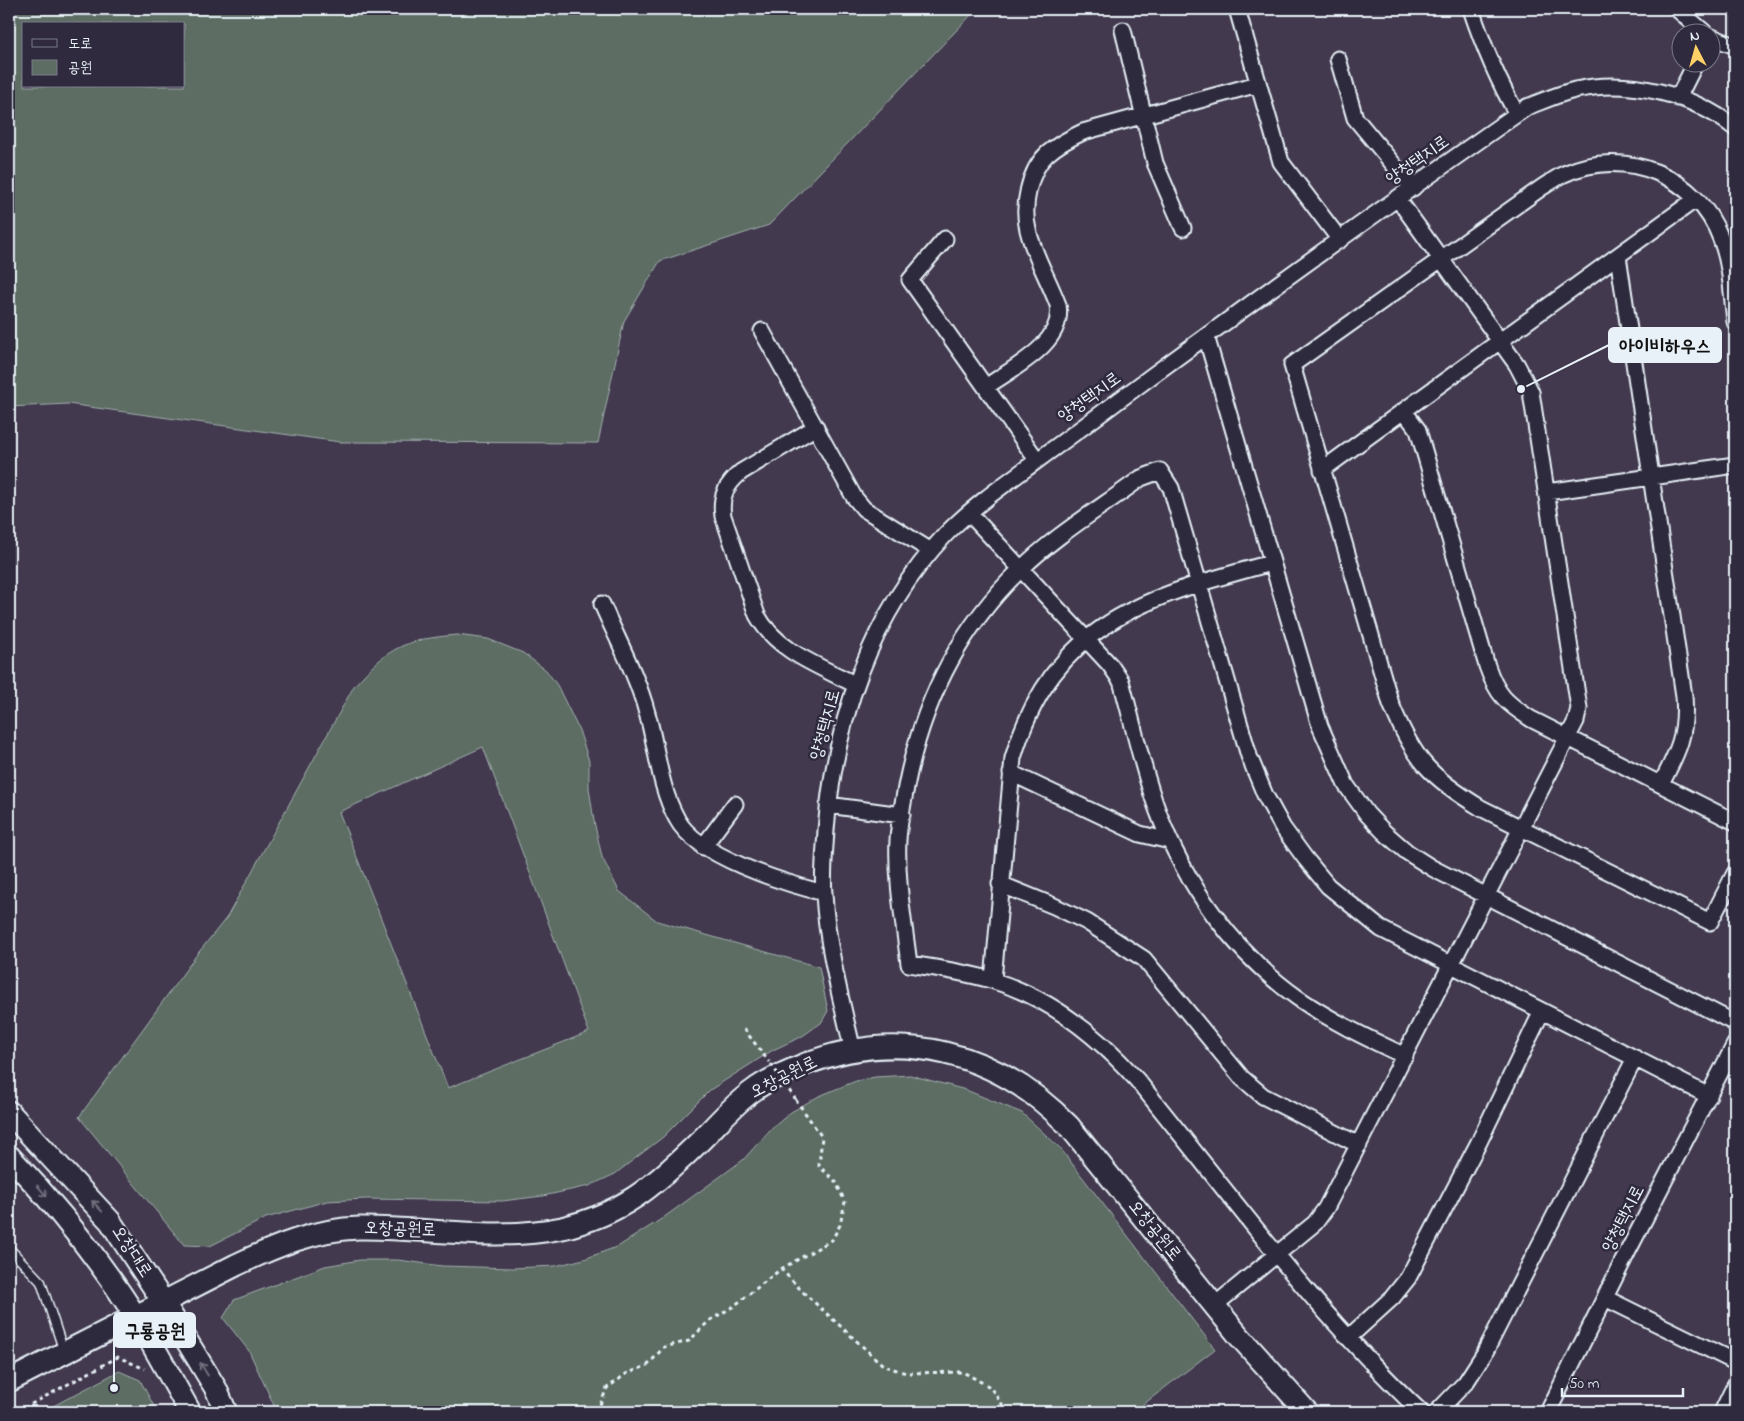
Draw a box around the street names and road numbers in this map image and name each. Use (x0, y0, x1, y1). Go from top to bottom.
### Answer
street label: 양청택지로 (1381, 130, 1455, 192)
street label: 양청택지로 (1053, 366, 1127, 430)
street label: 양청택지로 (804, 687, 848, 763)
street label: 오창공원로 (746, 1050, 822, 1106)
street label: 양청택지로 (1596, 1181, 1652, 1257)
street label: 오창공원로 (1121, 1195, 1187, 1267)
street label: 오창공원로 (363, 1216, 437, 1244)
street label: 오창대로 (104, 1221, 158, 1283)

